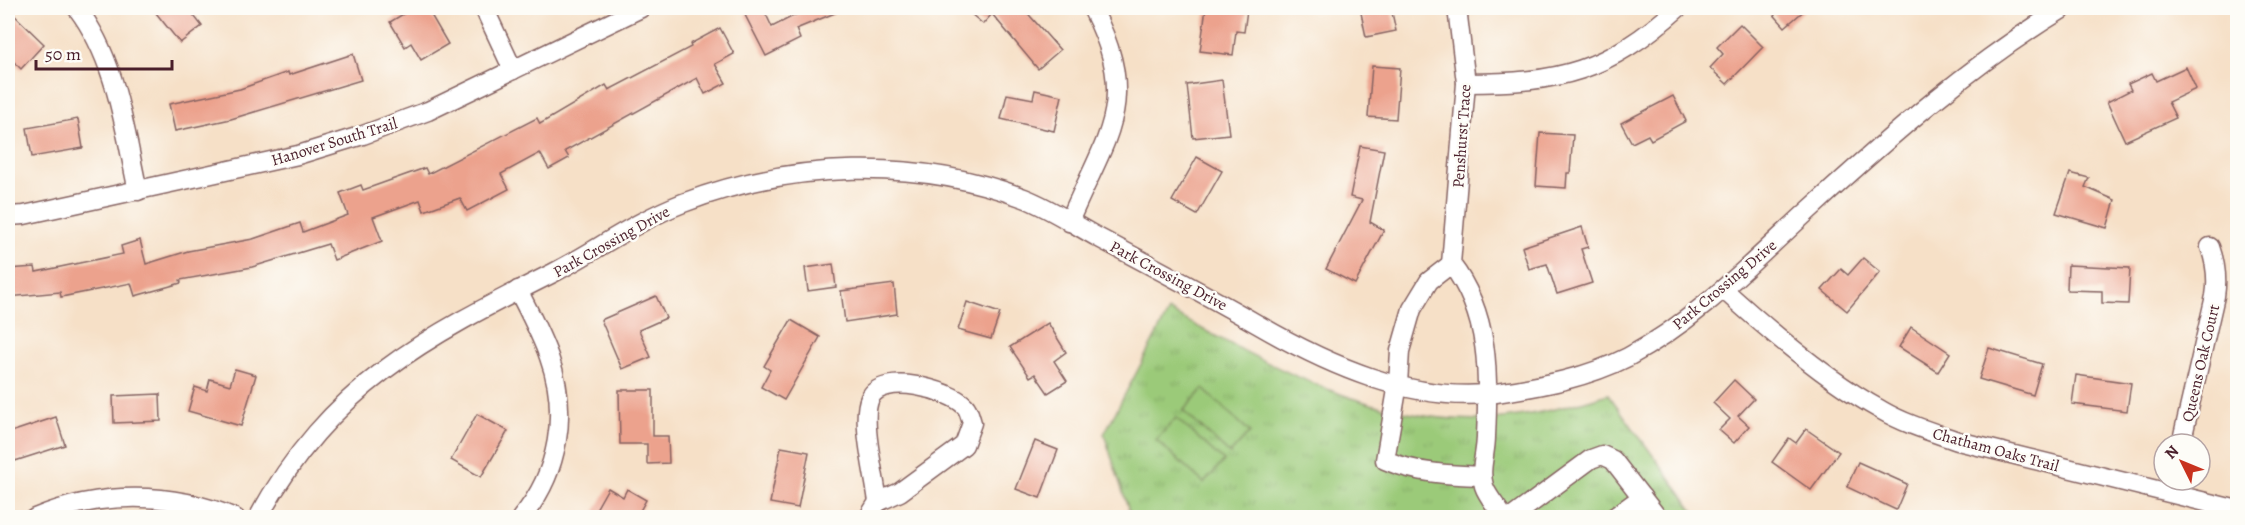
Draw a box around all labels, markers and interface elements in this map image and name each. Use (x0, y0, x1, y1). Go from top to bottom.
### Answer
scale bar (36, 33, 172, 71)
text: 50 m (45, 42, 81, 66)
street label: Penshurst Trace (1447, 83, 1477, 189)
street label: Hanover South Trail (268, 112, 400, 172)
street label: Park Crossing Drive (549, 201, 674, 283)
street label: Park Crossing Drive (1668, 235, 1782, 335)
street label: Park Crossing Drive (1106, 236, 1231, 316)
street label: Queens Oak Court (2177, 302, 2225, 424)
street label: Chatham Oaks Trail (1930, 423, 2061, 477)
north arrow (2152, 432, 2212, 492)
text: N (2160, 440, 2184, 464)

